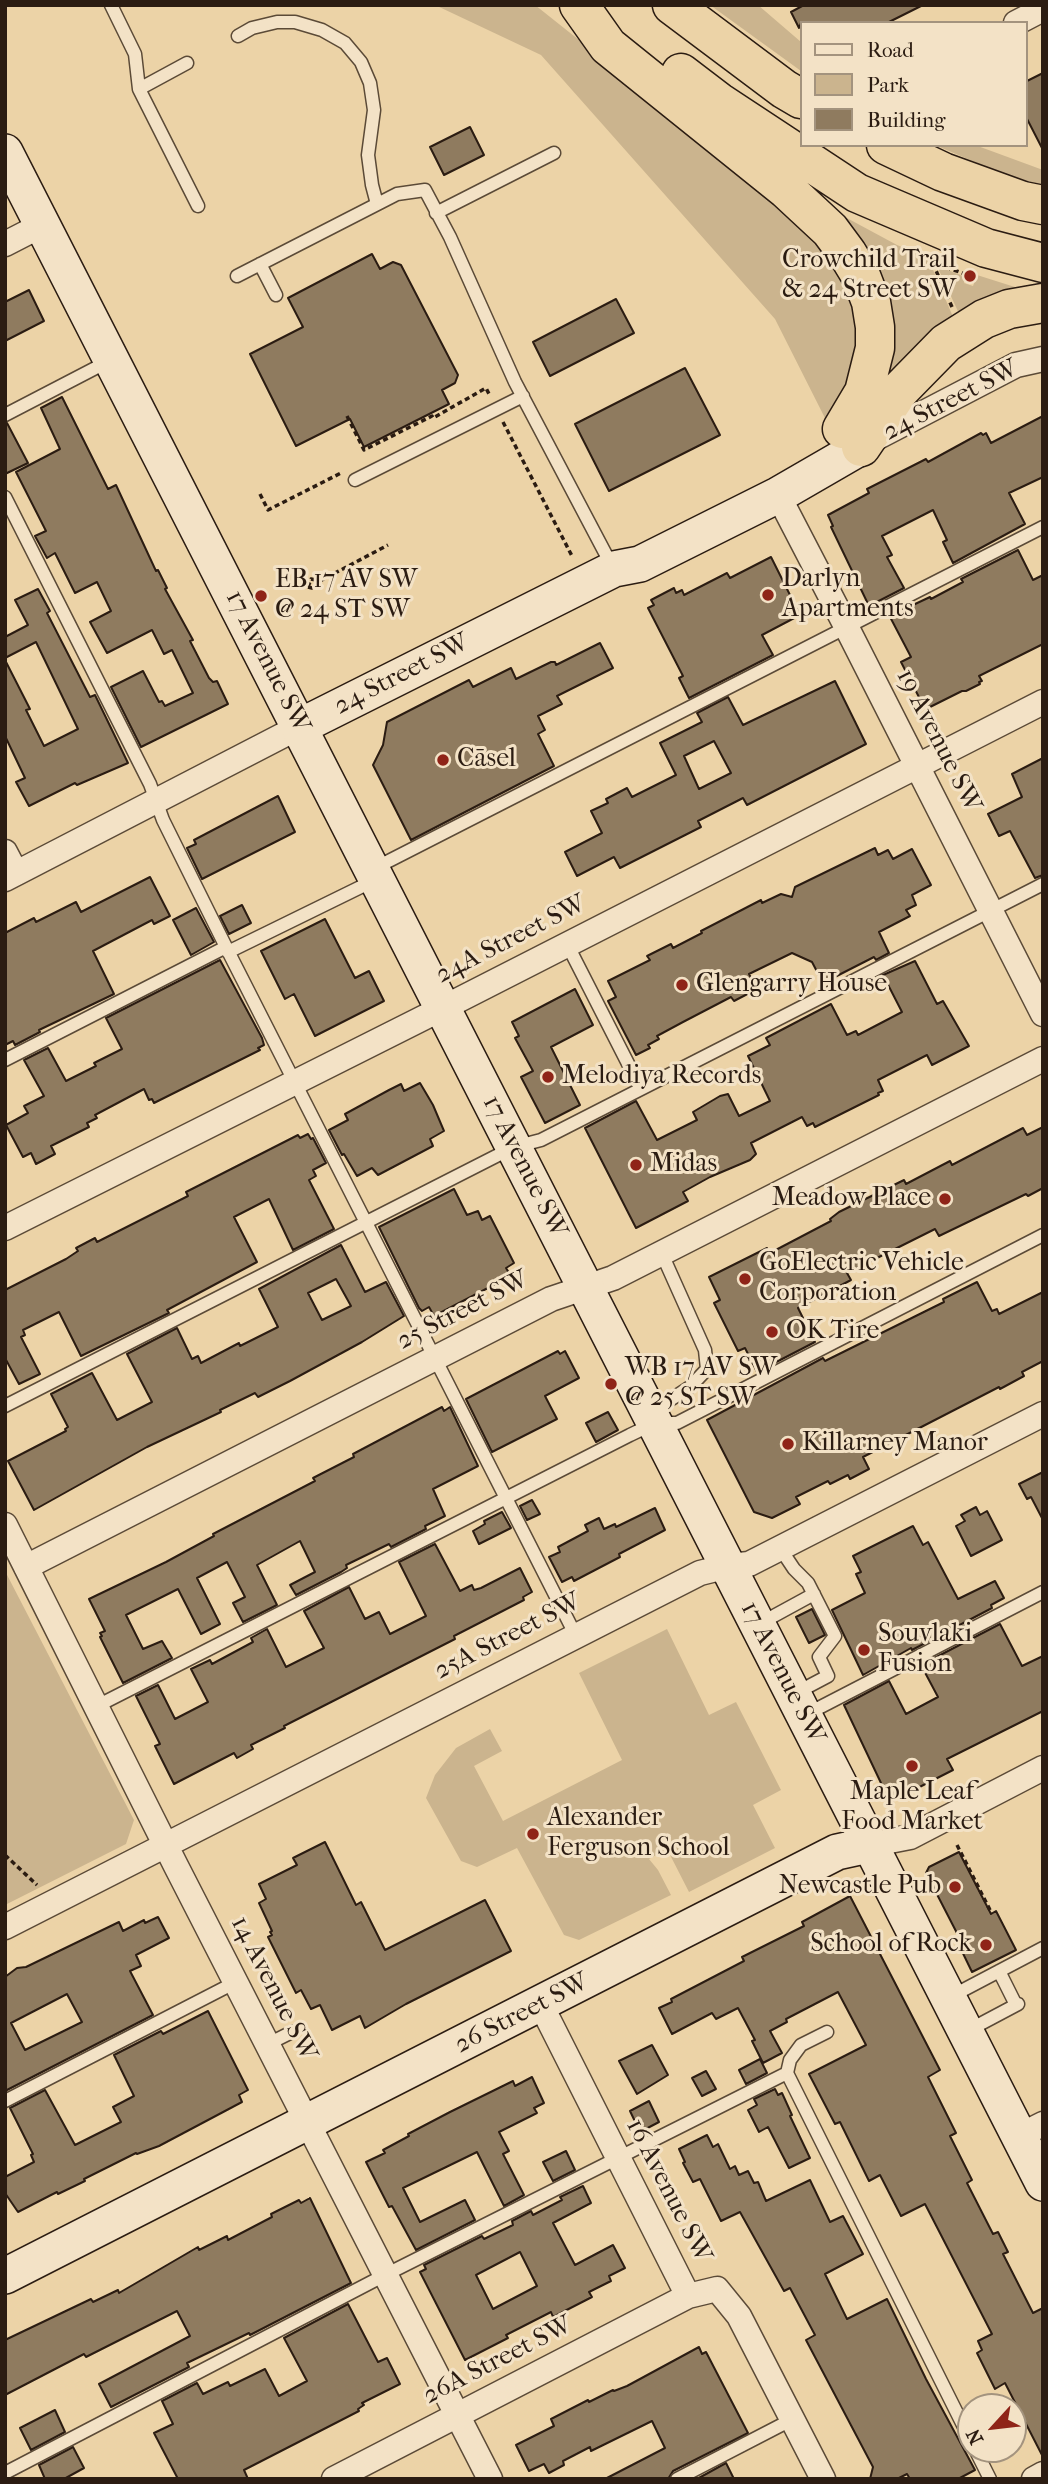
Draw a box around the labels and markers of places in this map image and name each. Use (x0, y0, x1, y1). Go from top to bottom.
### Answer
place label: Crowchild Trail & 24 Street SW (782, 245, 956, 306)
marker: Crowchild Trail & 24 Street SW (962, 268, 978, 284)
place label: Darlyn Apartments (782, 564, 914, 626)
place label: EB 17 AV SW @ 24 ST SW (275, 565, 417, 626)
marker: Darlyn Apartments (760, 587, 776, 603)
marker: EB 17 AV SW @ 24 ST SW (253, 588, 269, 604)
place label: Cāsel (457, 744, 516, 776)
marker: Cāsel (435, 752, 451, 768)
place label: Glengarry House (696, 969, 887, 1001)
marker: Glengarry House (674, 977, 690, 993)
place label: Melodiya Records (562, 1061, 761, 1093)
marker: Melodiya Records (540, 1069, 556, 1085)
place label: Midas (650, 1149, 717, 1181)
marker: Midas (628, 1157, 644, 1173)
place label: Meadow Place (772, 1183, 931, 1215)
marker: Meadow Place (937, 1191, 953, 1207)
place label: GoElectric Vehicle Corporation (759, 1248, 964, 1310)
marker: GoElectric Vehicle Corporation (737, 1271, 753, 1287)
place label: OK Tire (786, 1316, 879, 1348)
marker: OK Tire (764, 1324, 780, 1340)
place label: WB 17 AV SW @ 25 ST SW (625, 1353, 777, 1414)
marker: WB 17 AV SW @ 25 ST SW (603, 1376, 619, 1392)
place label: Killarney Manor (802, 1428, 988, 1460)
marker: Killarney Manor (780, 1436, 796, 1452)
place label: Souvlaki Fusion (878, 1619, 972, 1680)
marker: Souvlaki Fusion (856, 1642, 872, 1658)
marker: Maple Leaf Food Market (904, 1758, 920, 1774)
place label: Maple Leaf Food Market (841, 1777, 983, 1839)
place label: Alexander Ferguson School (547, 1803, 730, 1864)
marker: Alexander Ferguson School (525, 1826, 541, 1842)
place label: Newcastle Pub (779, 1871, 941, 1903)
marker: Newcastle Pub (947, 1879, 963, 1895)
place label: School of Rock (810, 1929, 972, 1961)
marker: School of Rock (978, 1937, 994, 1953)

